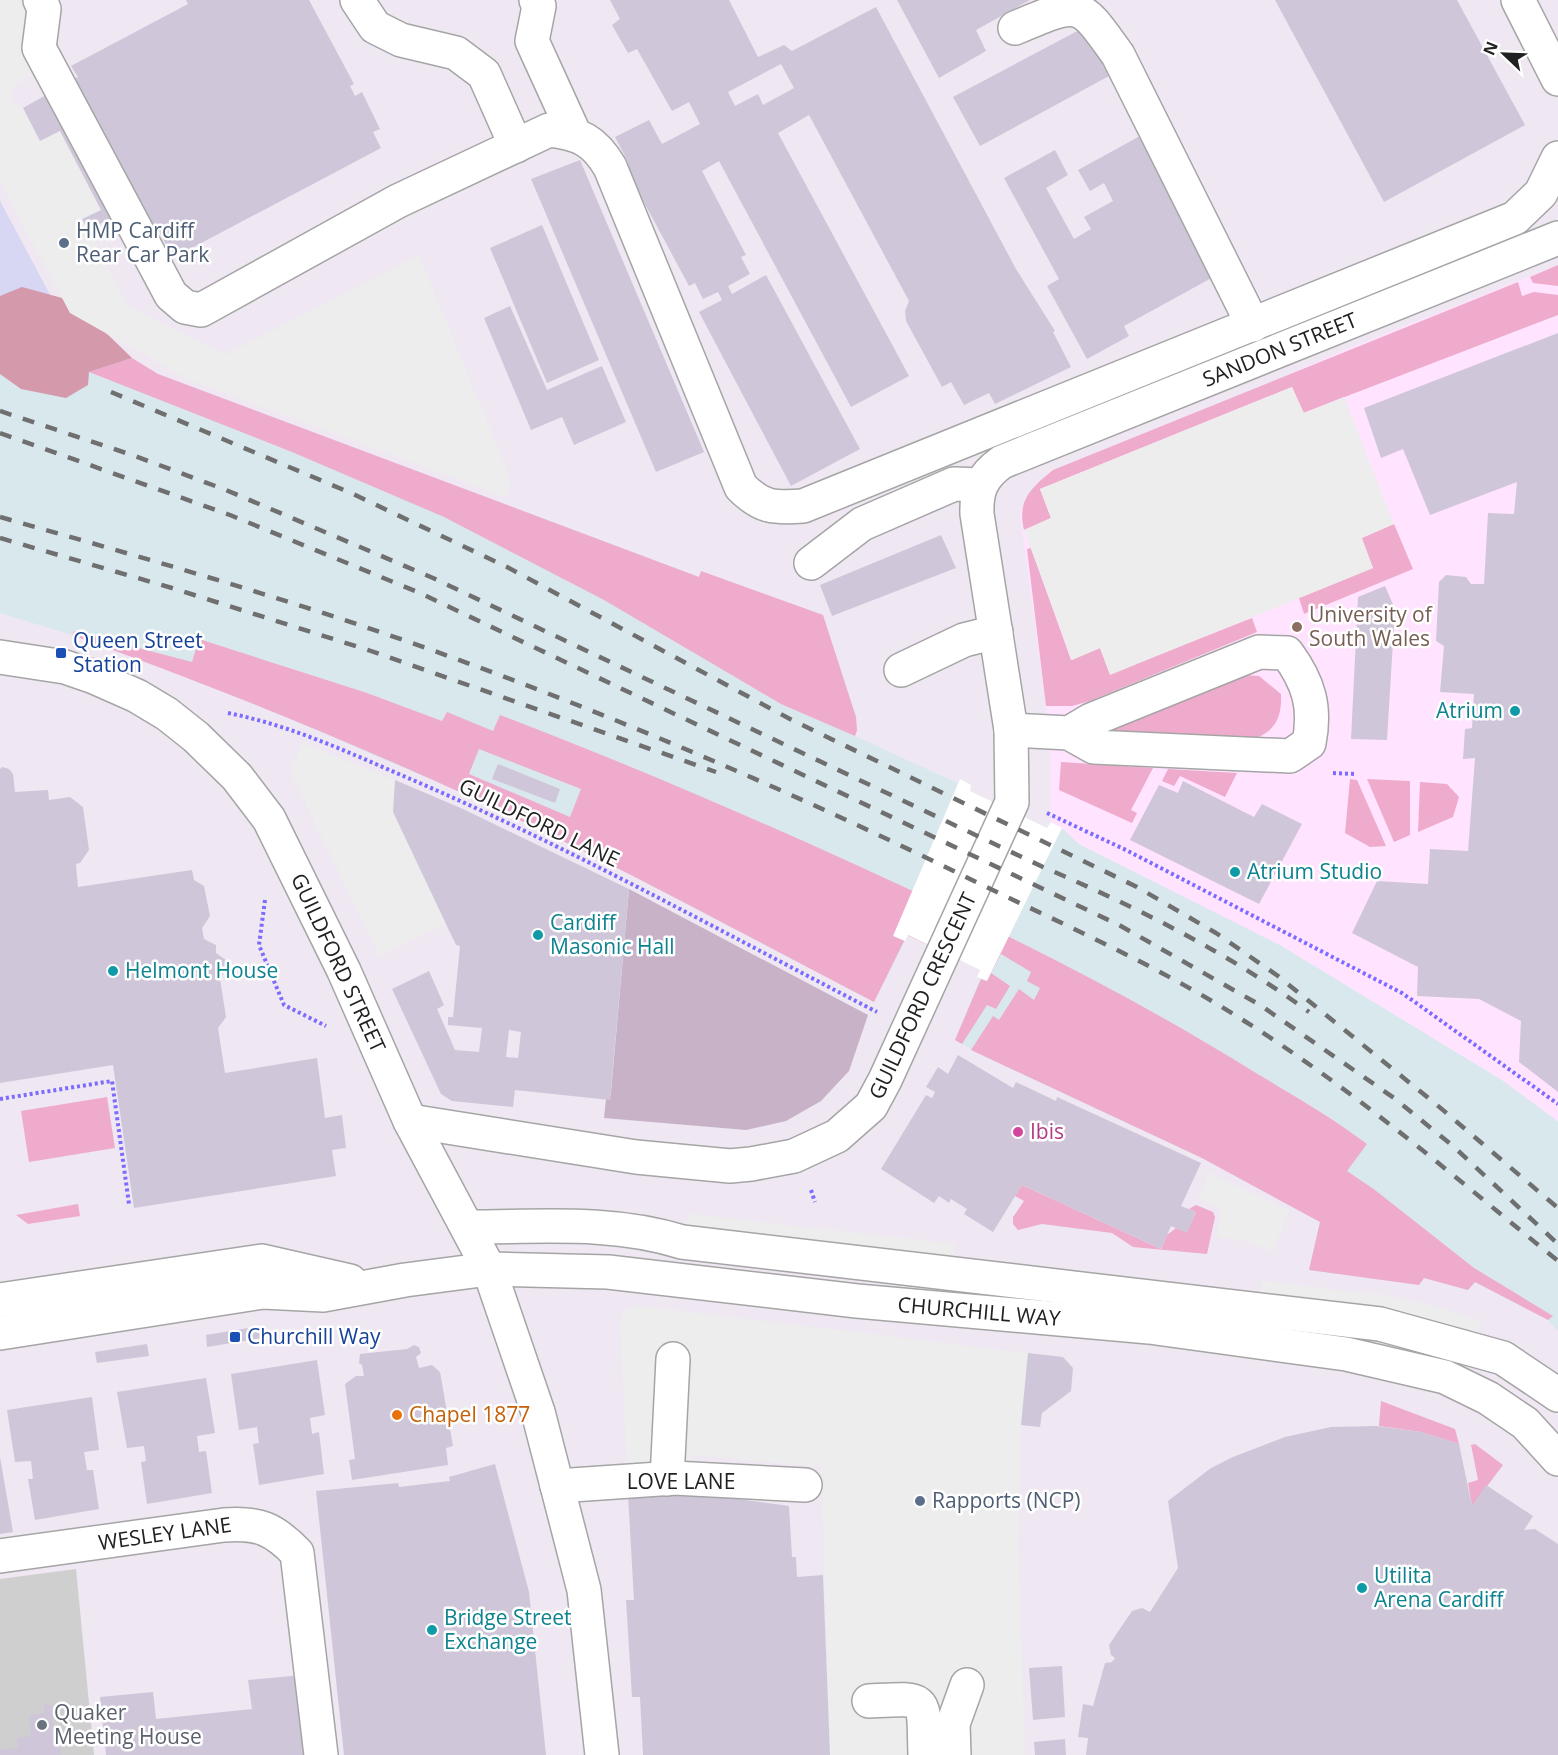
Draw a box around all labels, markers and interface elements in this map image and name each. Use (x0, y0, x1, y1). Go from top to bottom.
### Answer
north arrow (1474, 24, 1534, 84)
text: N (1478, 38, 1503, 58)
place label: HMP Cardiff Rear Car Park (76, 216, 209, 268)
marker: HMP Cardiff Rear Car Park (57, 236, 71, 250)
street label: SANDON STREET (1198, 305, 1361, 393)
place label: University of South Wales (1309, 600, 1434, 652)
marker: University of South Wales (1290, 620, 1304, 634)
place label: Queen Street Station (73, 626, 203, 678)
marker: Queen Street Station (54, 646, 68, 660)
place label: Atrium (1436, 696, 1503, 724)
marker: Atrium (1508, 704, 1522, 718)
street label: GUILDFORD LANE (455, 771, 624, 873)
place label: Atrium Studio (1247, 857, 1382, 885)
marker: Atrium Studio (1228, 865, 1242, 879)
street label: GUILDFORD STREET (285, 869, 393, 1057)
street label: GUILDFORD CRESCENT (862, 887, 983, 1104)
place label: Cardiff Masonic Hall (550, 908, 675, 960)
marker: Cardiff Masonic Hall (531, 928, 545, 942)
place label: Helmont House (125, 956, 278, 984)
marker: Helmont House (106, 964, 120, 978)
place label: Ibis (1030, 1117, 1064, 1145)
marker: Ibis (1011, 1125, 1025, 1139)
street label: CHURCHILL WAY (896, 1290, 1062, 1332)
place label: Churchill Way (247, 1322, 381, 1350)
marker: Churchill Way (228, 1330, 242, 1344)
place label: Chapel 1877 (409, 1400, 530, 1428)
marker: Chapel 1877 (390, 1408, 404, 1422)
street label: LOVE LANE (627, 1467, 735, 1495)
place label: Rapports (NCP) (932, 1486, 1081, 1514)
marker: Rapports (NCP) (913, 1494, 927, 1508)
street label: WESLEY LANE (97, 1510, 233, 1556)
place label: Utilita Arena Cardiff (1374, 1561, 1505, 1613)
marker: Utilita Arena Cardiff (1355, 1581, 1369, 1595)
place label: Bridge Street Exchange (444, 1603, 572, 1655)
marker: Bridge Street Exchange (425, 1623, 439, 1637)
place label: Quaker Meeting House (54, 1698, 202, 1750)
marker: Quaker Meeting House (35, 1718, 49, 1732)

